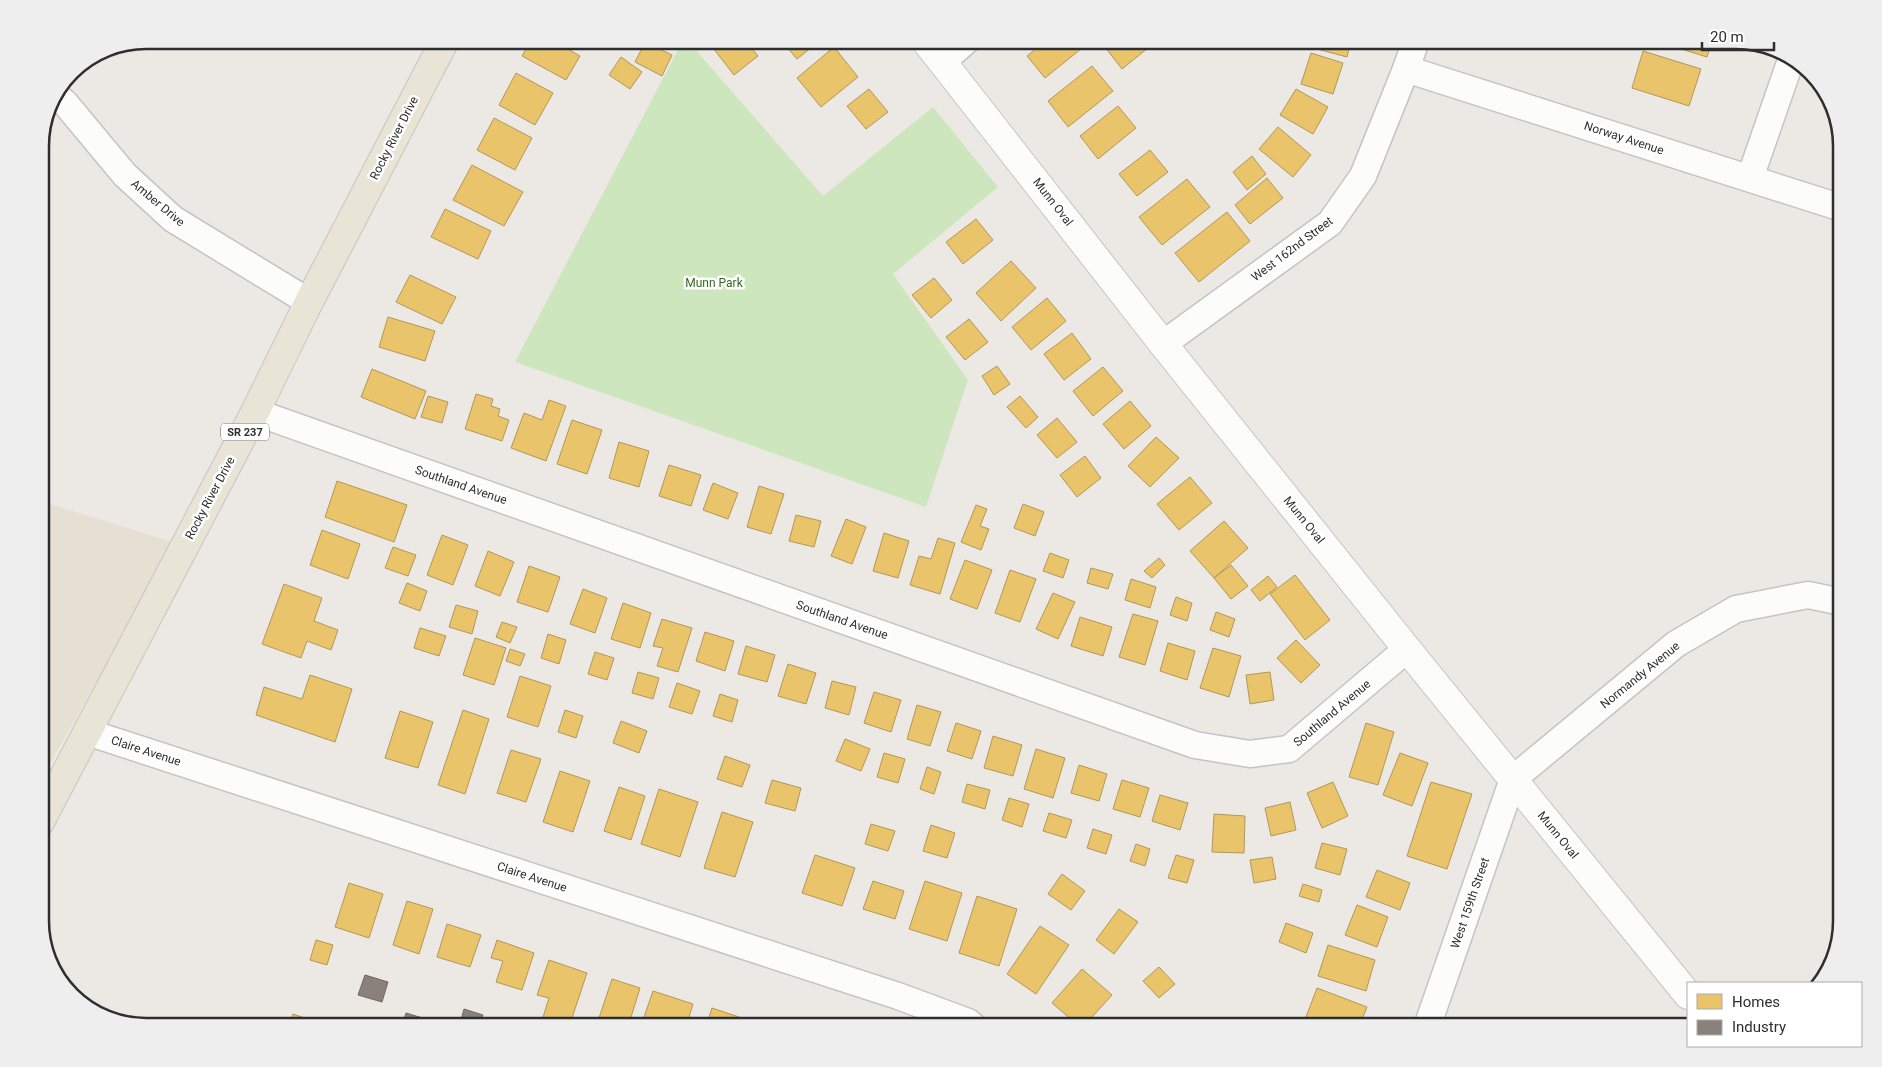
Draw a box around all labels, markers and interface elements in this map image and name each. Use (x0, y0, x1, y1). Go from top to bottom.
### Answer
scale bar (1702, 20, 1774, 52)
text: 20 m (1710, 28, 1744, 46)
street label: Rocky River Drive (367, 94, 421, 182)
street label: Norway Avenue (1582, 119, 1666, 157)
street label: Munn Oval (1030, 175, 1076, 229)
street label: Amber Drive (128, 177, 188, 229)
street label: West 162nd Street (1249, 214, 1335, 284)
park label: Munn Park (685, 276, 744, 290)
road number: SR 237 (221, 424, 269, 441)
street label: Rocky River Drive (182, 454, 238, 542)
street label: Southland Avenue (413, 463, 509, 507)
street label: Munn Oval (1281, 494, 1327, 546)
street label: Southland Avenue (794, 598, 890, 642)
street label: Normandy Avenue (1598, 639, 1682, 711)
street label: Southland Avenue (1291, 677, 1373, 749)
street label: Claire Avenue (109, 733, 183, 769)
street label: Munn Oval (1535, 809, 1581, 861)
street label: West 159th Street (1448, 856, 1492, 950)
street label: Claire Avenue (495, 859, 569, 895)
legend (1687, 982, 1862, 1047)
text: Homes (1732, 993, 1780, 1011)
text: Industry (1732, 1018, 1786, 1036)

